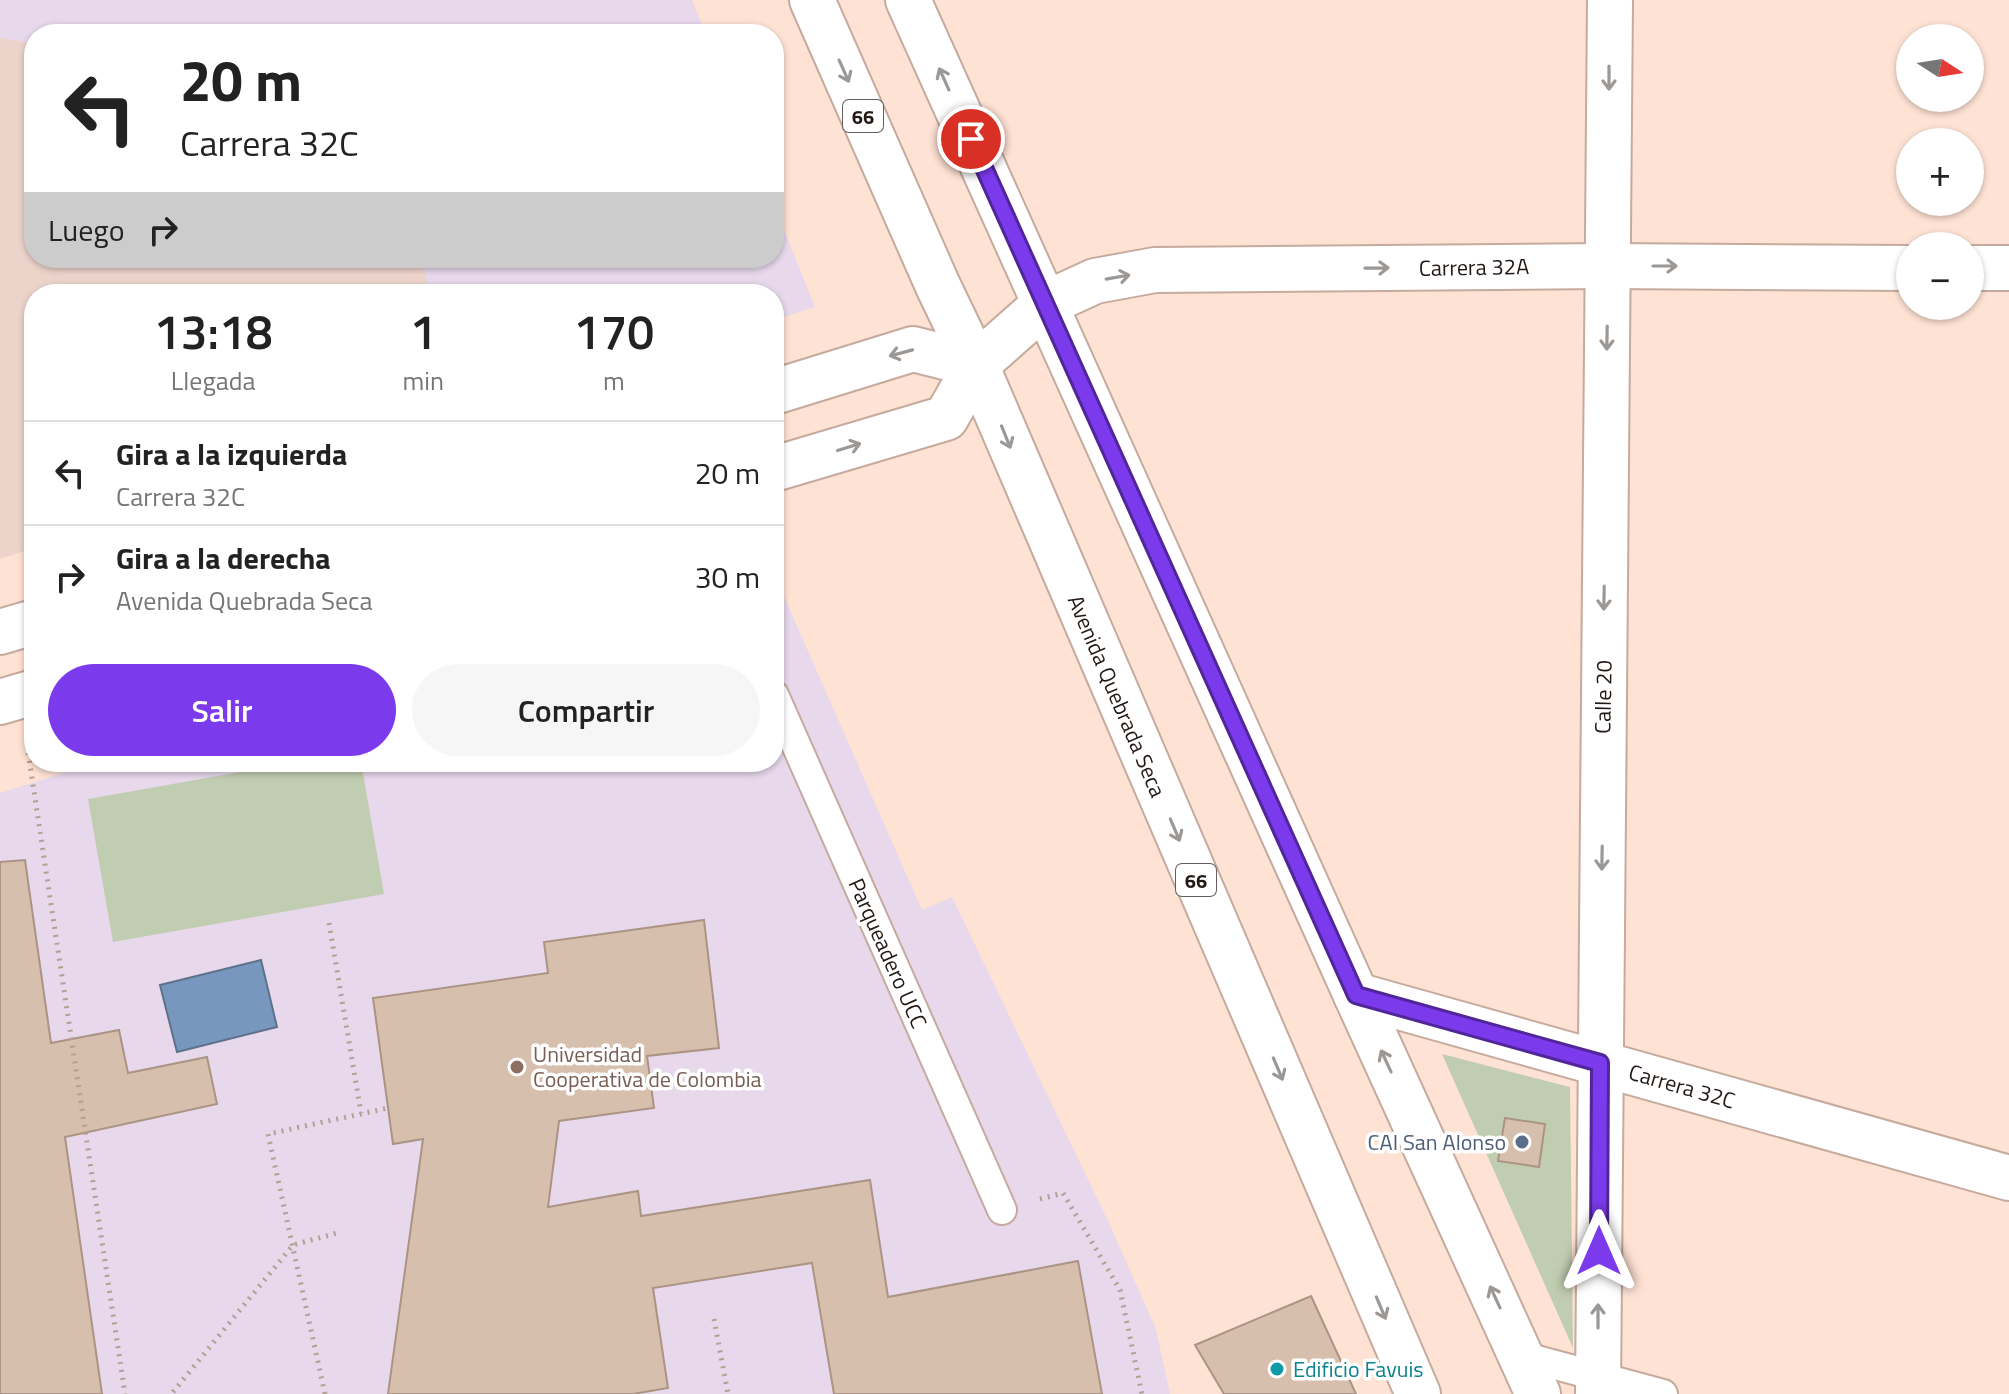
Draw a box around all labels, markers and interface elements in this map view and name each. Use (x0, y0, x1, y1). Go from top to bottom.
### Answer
north arrow (1896, 24, 1984, 112)
map controls (1896, 24, 1984, 320)
text: 20 m (180, 38, 302, 123)
icon: left (48, 56, 152, 160)
one-way arrow (837, 58, 852, 83)
one-way arrow (1601, 64, 1617, 91)
one-way arrow (936, 68, 951, 92)
road number: 66 (843, 100, 883, 132)
pin (937, 105, 1005, 173)
text: Carrera 32C (180, 115, 359, 170)
icon: arrive (949, 117, 993, 161)
button: + (1896, 128, 1984, 216)
text: Luego (48, 207, 125, 253)
icon: right (141, 208, 185, 252)
button: − (1896, 232, 1984, 320)
street label: Carrera 32A (1419, 249, 1529, 285)
one-way arrow (1651, 258, 1678, 274)
one-way arrow (1363, 260, 1390, 276)
one-way arrow (1104, 268, 1130, 283)
text: 13:18 (154, 295, 273, 368)
text: 1 (410, 295, 437, 368)
text: 170 (574, 295, 654, 368)
one-way arrow (1599, 324, 1614, 351)
one-way arrow (888, 346, 914, 361)
text: Llegada (171, 361, 256, 400)
text: min (402, 361, 444, 400)
text: m (603, 361, 625, 400)
one-way arrow (1000, 424, 1014, 449)
text: Gira a la izquierda (116, 431, 347, 477)
one-way arrow (835, 439, 861, 454)
text: 20 m (695, 450, 760, 496)
icon: left (48, 451, 92, 495)
text: Carrera 32C (116, 477, 245, 516)
text: Gira a la derecha (116, 535, 331, 581)
text: 30 m (695, 554, 760, 600)
icon: right (48, 555, 92, 599)
text: Avenida Quebrada Seca (116, 581, 372, 620)
one-way arrow (1596, 584, 1612, 611)
street label: Avenida Quebrada Seca (1059, 589, 1175, 803)
street label: Calle 20 (1585, 660, 1621, 734)
button: Salir (48, 664, 396, 756)
button: Compartir (412, 664, 760, 756)
one-way arrow (1168, 818, 1183, 842)
one-way arrow (1594, 844, 1610, 871)
road number: 66 (1176, 864, 1216, 896)
street label: Parqueadero UCC (840, 872, 936, 1034)
place label: Universidad Cooperativa de Colombia (533, 1037, 762, 1096)
one-way arrow (1378, 1049, 1393, 1073)
street label: Carrera 32C (1625, 1055, 1739, 1117)
one-way arrow (1271, 1056, 1286, 1081)
marker: Universidad Cooperativa de Colombia (508, 1058, 526, 1076)
place label: CAI San Alonso (1368, 1125, 1506, 1159)
marker: CAI San Alonso (1513, 1133, 1531, 1151)
position arrow (1557, 1209, 1641, 1293)
one-way arrow (1487, 1286, 1502, 1310)
one-way arrow (1374, 1295, 1389, 1320)
one-way arrow (1590, 1303, 1606, 1330)
place label: Edificio Favuis (1293, 1352, 1423, 1386)
marker: Edificio Favuis (1268, 1360, 1286, 1378)

